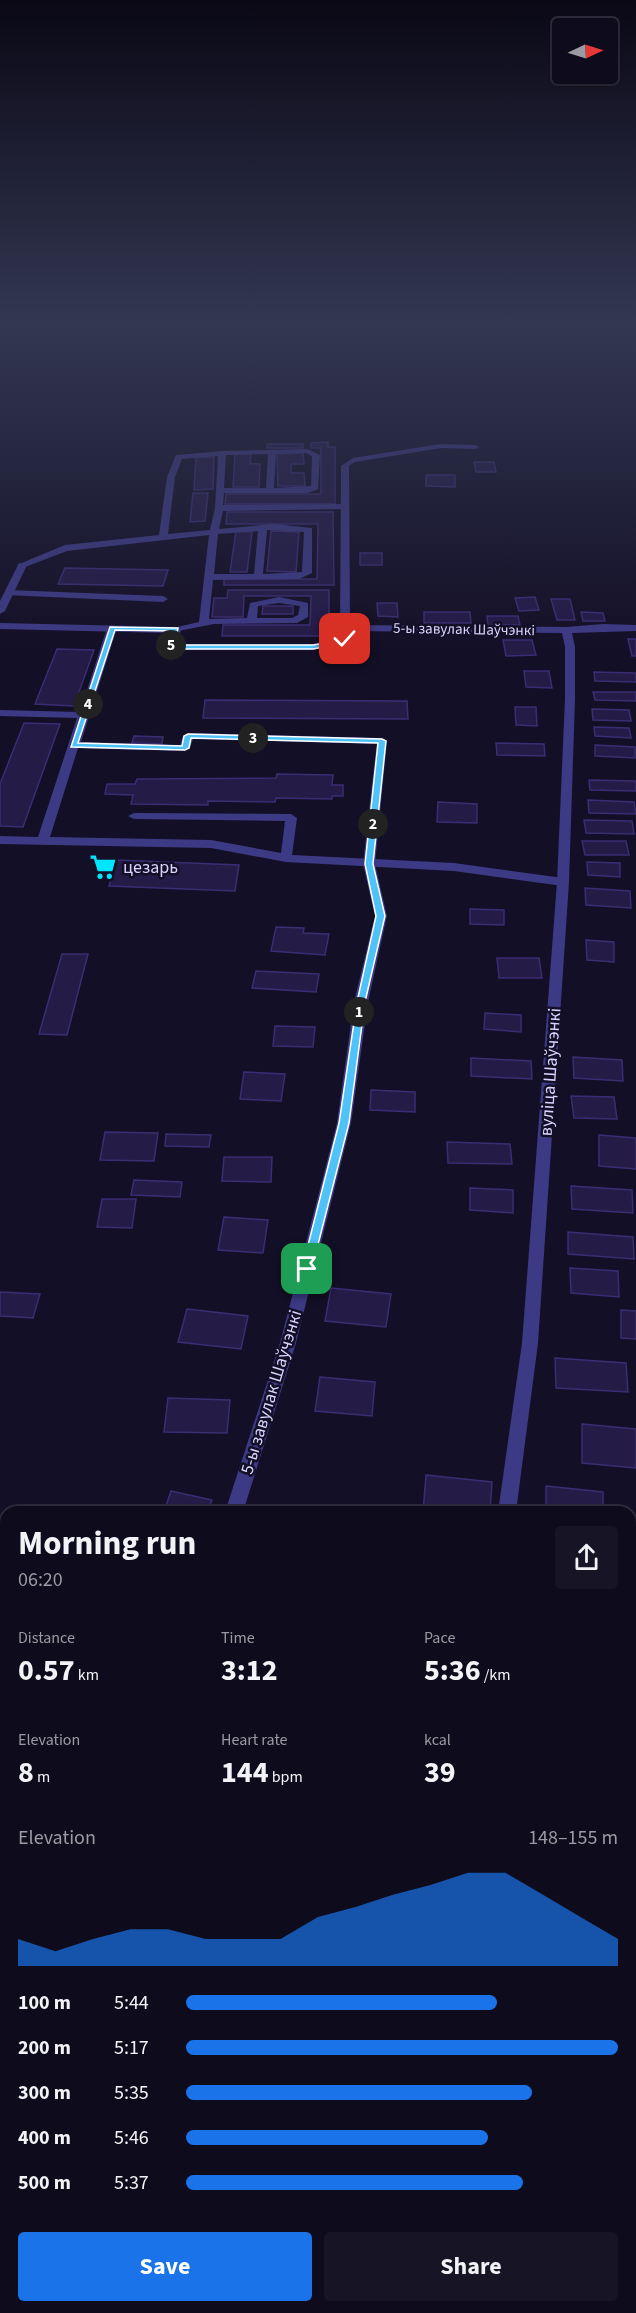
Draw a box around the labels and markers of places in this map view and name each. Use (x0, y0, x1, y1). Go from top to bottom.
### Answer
pin (319, 613, 370, 664)
pin: 5 (156, 630, 186, 660)
pin: 4 (73, 689, 103, 719)
pin: 3 (238, 723, 268, 753)
pin: 2 (358, 809, 388, 839)
supermarket icon: цезарь (88, 852, 118, 882)
place label: цезарь (123, 855, 178, 880)
pin: 1 (344, 997, 374, 1027)
pin (281, 1243, 332, 1294)

